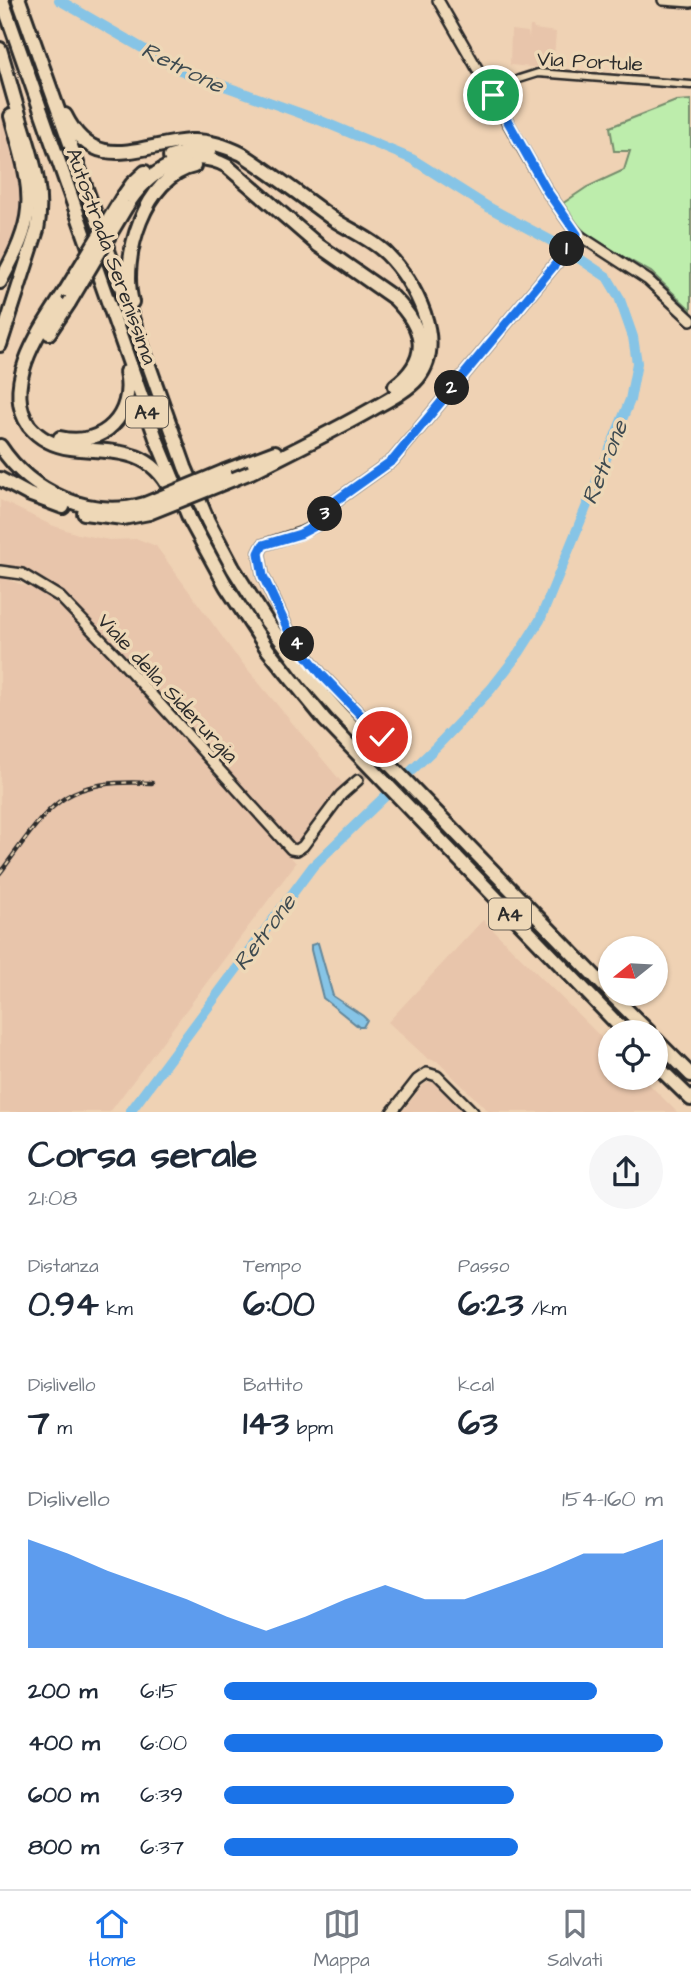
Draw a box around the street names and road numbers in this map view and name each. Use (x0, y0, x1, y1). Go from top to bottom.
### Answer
street label: Via Portule (536, 44, 644, 79)
street label: Autostrada Serenissima (59, 144, 164, 369)
road number: A4 (126, 396, 168, 428)
street label: Viale della Siderurgia (89, 607, 245, 771)
road number: A4 (489, 898, 531, 930)

